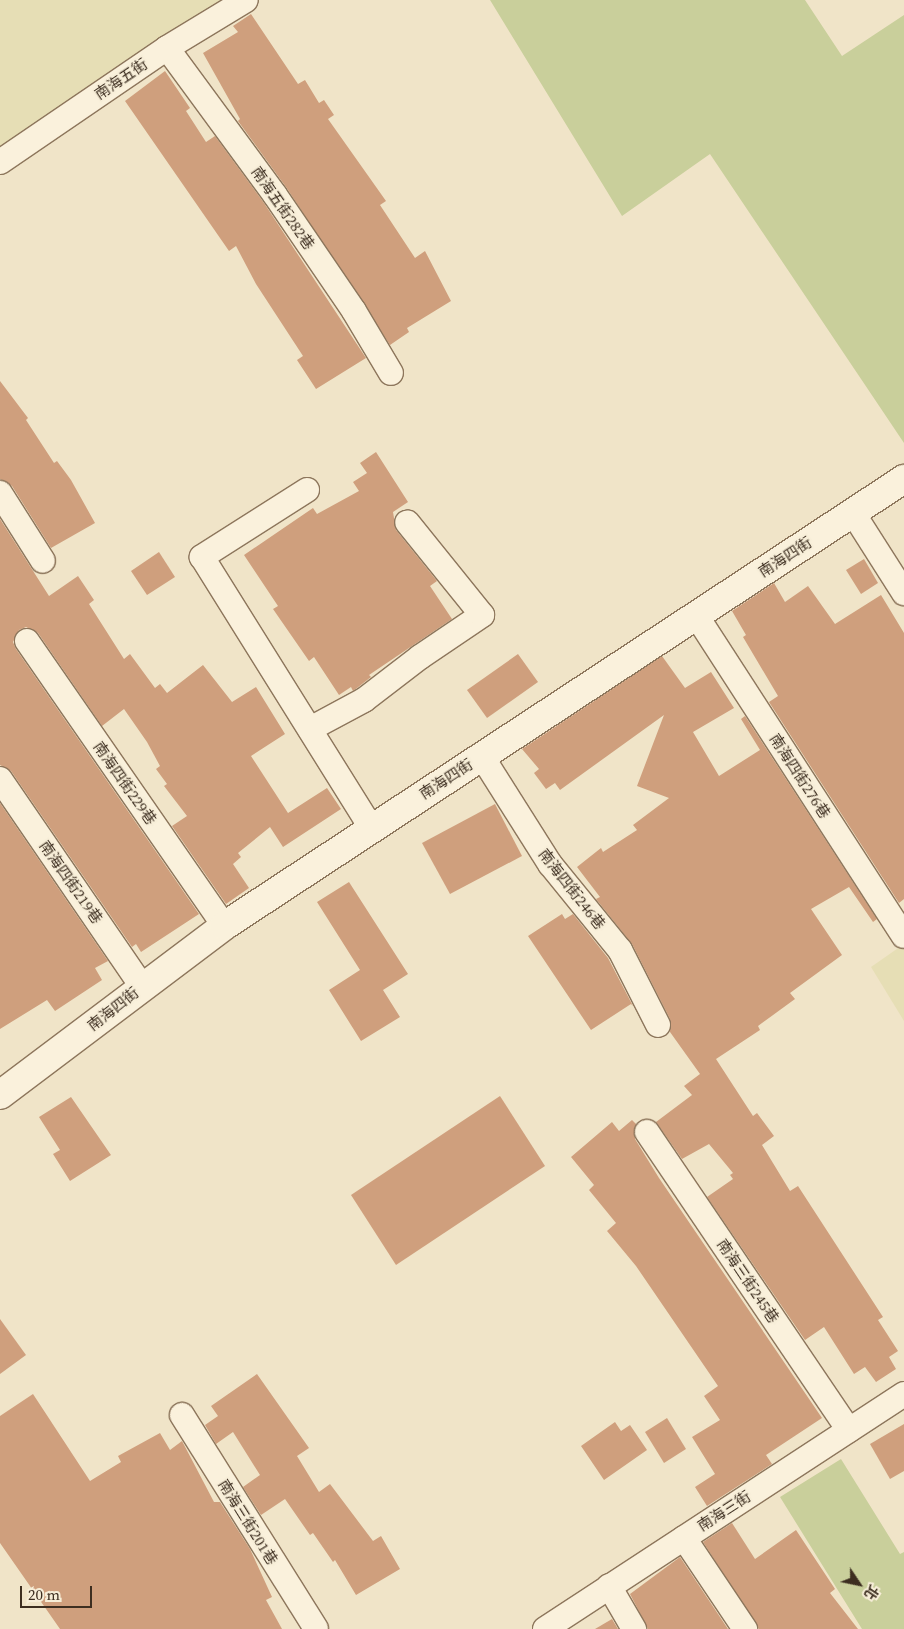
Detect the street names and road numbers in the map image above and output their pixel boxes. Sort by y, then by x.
street label: 南海五街 [91,55,151,103]
street label: 南海五街282巷 [248,163,318,253]
street label: 南海四街 [755,533,815,581]
street label: 南海四街276巷 [766,730,834,822]
street label: 南海四街229巷 [90,738,160,828]
street label: 南海四街 [416,755,476,803]
street label: 南海四街219巷 [36,837,106,927]
street label: 南海四街246巷 [535,845,609,933]
street label: 南海四街 [84,983,142,1035]
street label: 南海三街245巷 [713,1236,783,1326]
street label: 南海三街201巷 [215,1476,281,1568]
street label: 南海三街 [694,1487,754,1535]

